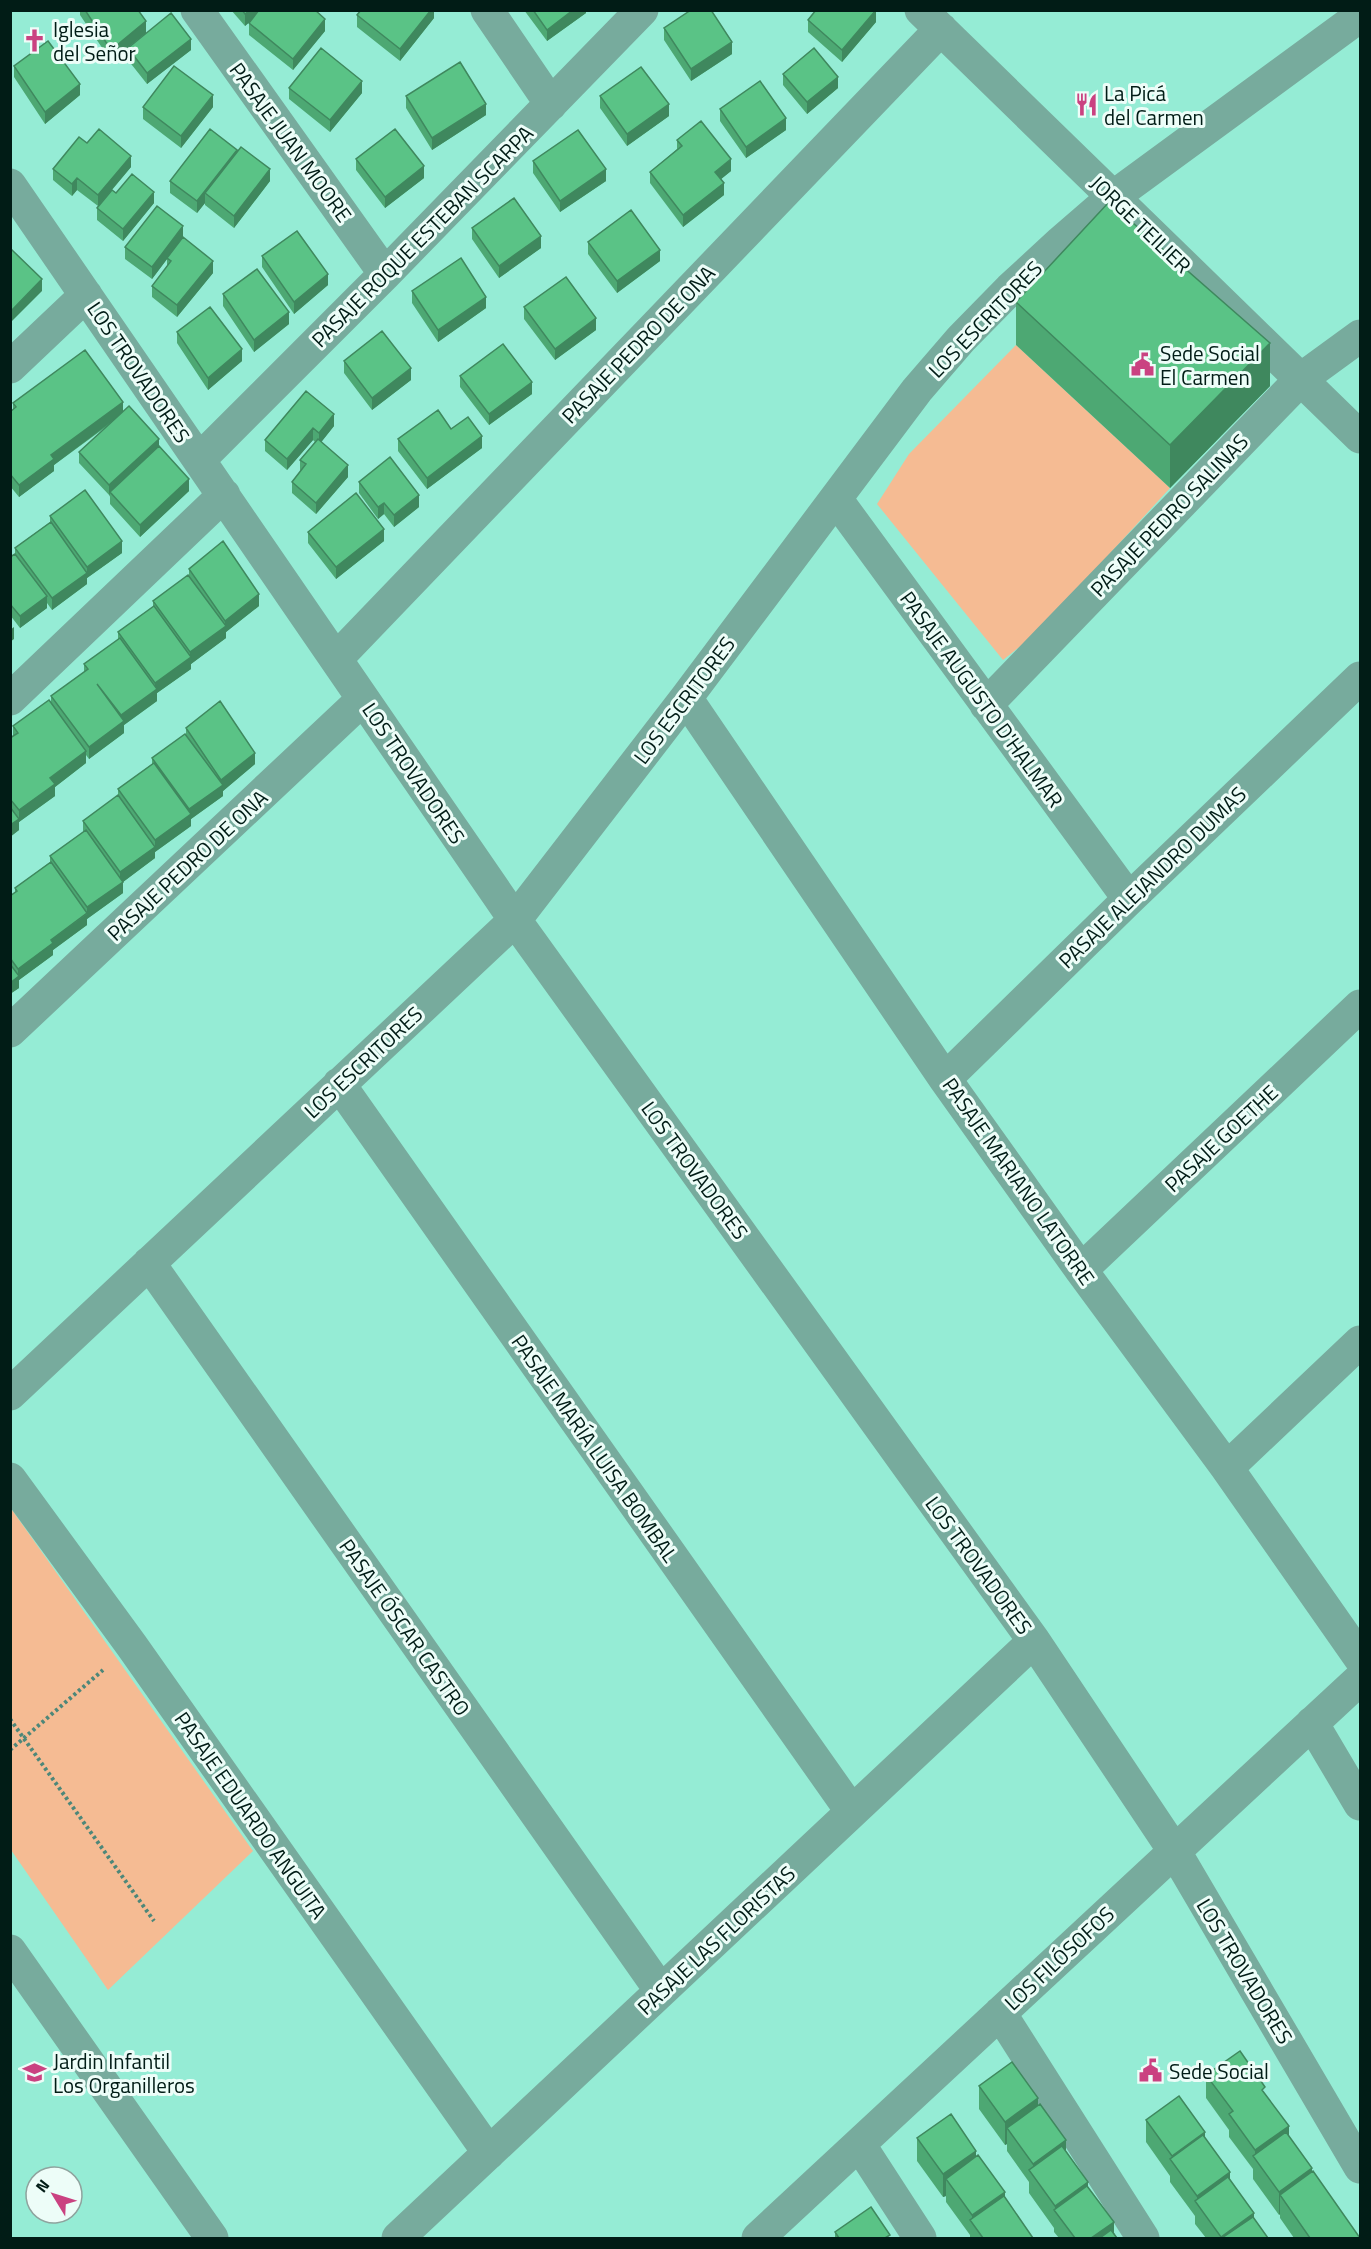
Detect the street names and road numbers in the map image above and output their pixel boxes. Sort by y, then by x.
street label: PASAJE JUAN MOORE [222,55,360,229]
street label: PASAJE ROQUE ESTEBAN SCARPA [304,117,541,354]
street label: JORGE TEILIER [1083,167,1199,281]
street label: LOS ESCRITORES [921,253,1049,385]
street label: PASAJE PEDRO DE ONA [554,257,723,430]
street label: LOS TROVADORES [80,295,198,449]
street label: PASAJE PEDRO SALINAS [1082,426,1256,604]
street label: PASAJE AUGUSTO D'HALMAR [892,584,1072,814]
street label: LOS ESCRITORES [625,630,743,770]
street label: LOS TROVADORES [355,696,473,850]
street label: PASAJE ALEJANDRO DUMAS [1051,778,1253,976]
street label: PASAJE PEDRO DE ONA [99,782,275,948]
street label: LOS ESCRITORES [296,998,430,1126]
street label: PASAJE MARIANO LATORRE [935,1071,1103,1291]
street label: PASAJE GOETHE [1157,1077,1285,1199]
street label: LOS TROVADORES [634,1094,756,1246]
street label: PASAJE MARÍA LUISA BOMBAL [504,1327,686,1569]
street label: LOS TROVADORES [918,1489,1040,1641]
street label: PASAJE ÓSCAR CASTRO [332,1532,478,1722]
street label: PASAJE EDUARDO ANGUITA [167,1705,335,1926]
street label: PASAJE LAS FLORISTAS [630,1858,802,2022]
street label: LOS TROVADORES [1189,1892,1301,2050]
street label: LOS FILÓSOFOS [997,1898,1121,2018]

